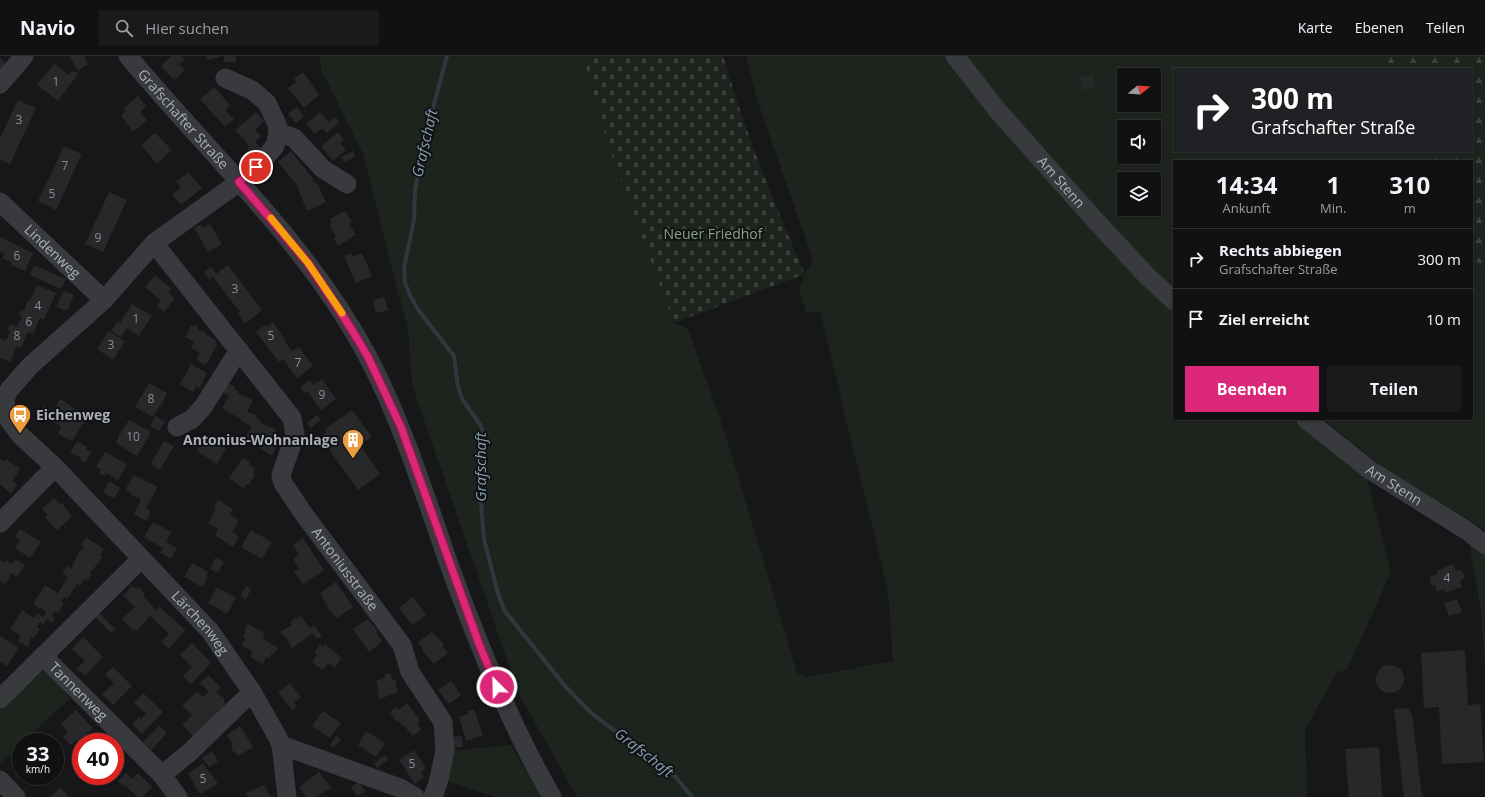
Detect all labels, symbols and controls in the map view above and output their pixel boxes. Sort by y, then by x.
search box [99,10,379,46]
text: Navio [20,15,75,41]
icon: search [113,17,135,39]
text: Hier suchen [145,18,229,38]
text: Karte [1298,18,1333,37]
text: Ebenen [1355,18,1404,37]
text: Teilen [1426,18,1465,37]
street label: Grafschafter Straße [134,65,234,173]
north arrow [1117,68,1161,112]
map controls [1117,68,1161,216]
house number: 1 [53,73,59,90]
text: 300 m [1251,79,1334,117]
icon: right [1185,84,1237,136]
water label: Grafschaft [406,106,442,179]
house number: 3 [16,111,23,128]
text: Grafschafter Straße [1251,115,1415,139]
button: sound [1117,120,1161,164]
pin [239,150,273,184]
street label: Am Stenn [1034,152,1090,212]
icon: arrive [245,156,267,178]
house number: 7 [62,157,69,174]
text: 14:34 [1216,168,1277,201]
text: 1 [1326,168,1340,201]
text: 310 [1389,168,1430,201]
button: layers [1117,172,1161,216]
house number: 5 [49,185,56,202]
text: Ankunft [1223,199,1271,217]
text: Min. [1320,199,1346,217]
text: m [1404,199,1416,217]
street label: Lindenweg [20,220,85,282]
park label: Neuer Friedhof [664,224,764,243]
house number: 9 [95,229,102,246]
text: Rechts abbiegen [1219,240,1342,260]
house number: 6 [14,247,21,264]
icon: right [1185,248,1207,270]
text: 300 m [1417,249,1461,269]
text: Grafschafter Straße [1219,260,1338,278]
house number: 3 [232,280,239,297]
house number: 4 [35,297,42,314]
icon: arrive [1185,308,1207,330]
text: Ziel erreicht [1219,309,1310,329]
text: 10 m [1426,309,1461,329]
house number: 1 [133,310,139,327]
house number: 6 [26,313,33,330]
house number: 8 [14,327,21,344]
house number: 5 [268,327,275,344]
house number: 3 [108,336,115,353]
house number: 7 [295,354,302,371]
button: Beenden [1185,366,1319,412]
button: Teilen [1327,366,1461,412]
house number: 9 [319,386,326,403]
house number: 8 [148,390,155,407]
bus stop icon: Eichenweg [7,402,33,435]
place label: Eichenweg [36,405,110,424]
building icon: Antonius-Wohnanlage [340,427,366,460]
house number: 10 [126,428,140,445]
place label: Antonius-Wohnanlage [183,430,338,449]
water label: Grafschaft [470,431,490,502]
street label: Am Stenn [1362,460,1426,509]
street label: Antoniusstraße [308,523,383,615]
house number: 4 [1444,569,1451,586]
street label: Lärchenweg [168,586,234,659]
street label: Tannenweg [45,658,112,725]
position arrow [476,666,518,708]
water label: Grafschaft [611,723,679,782]
speed limit sign: 40 [72,733,124,785]
text: 33 [27,740,49,767]
house number: 5 [409,755,416,772]
text: km/h [26,762,50,776]
house number: 5 [200,770,207,787]

